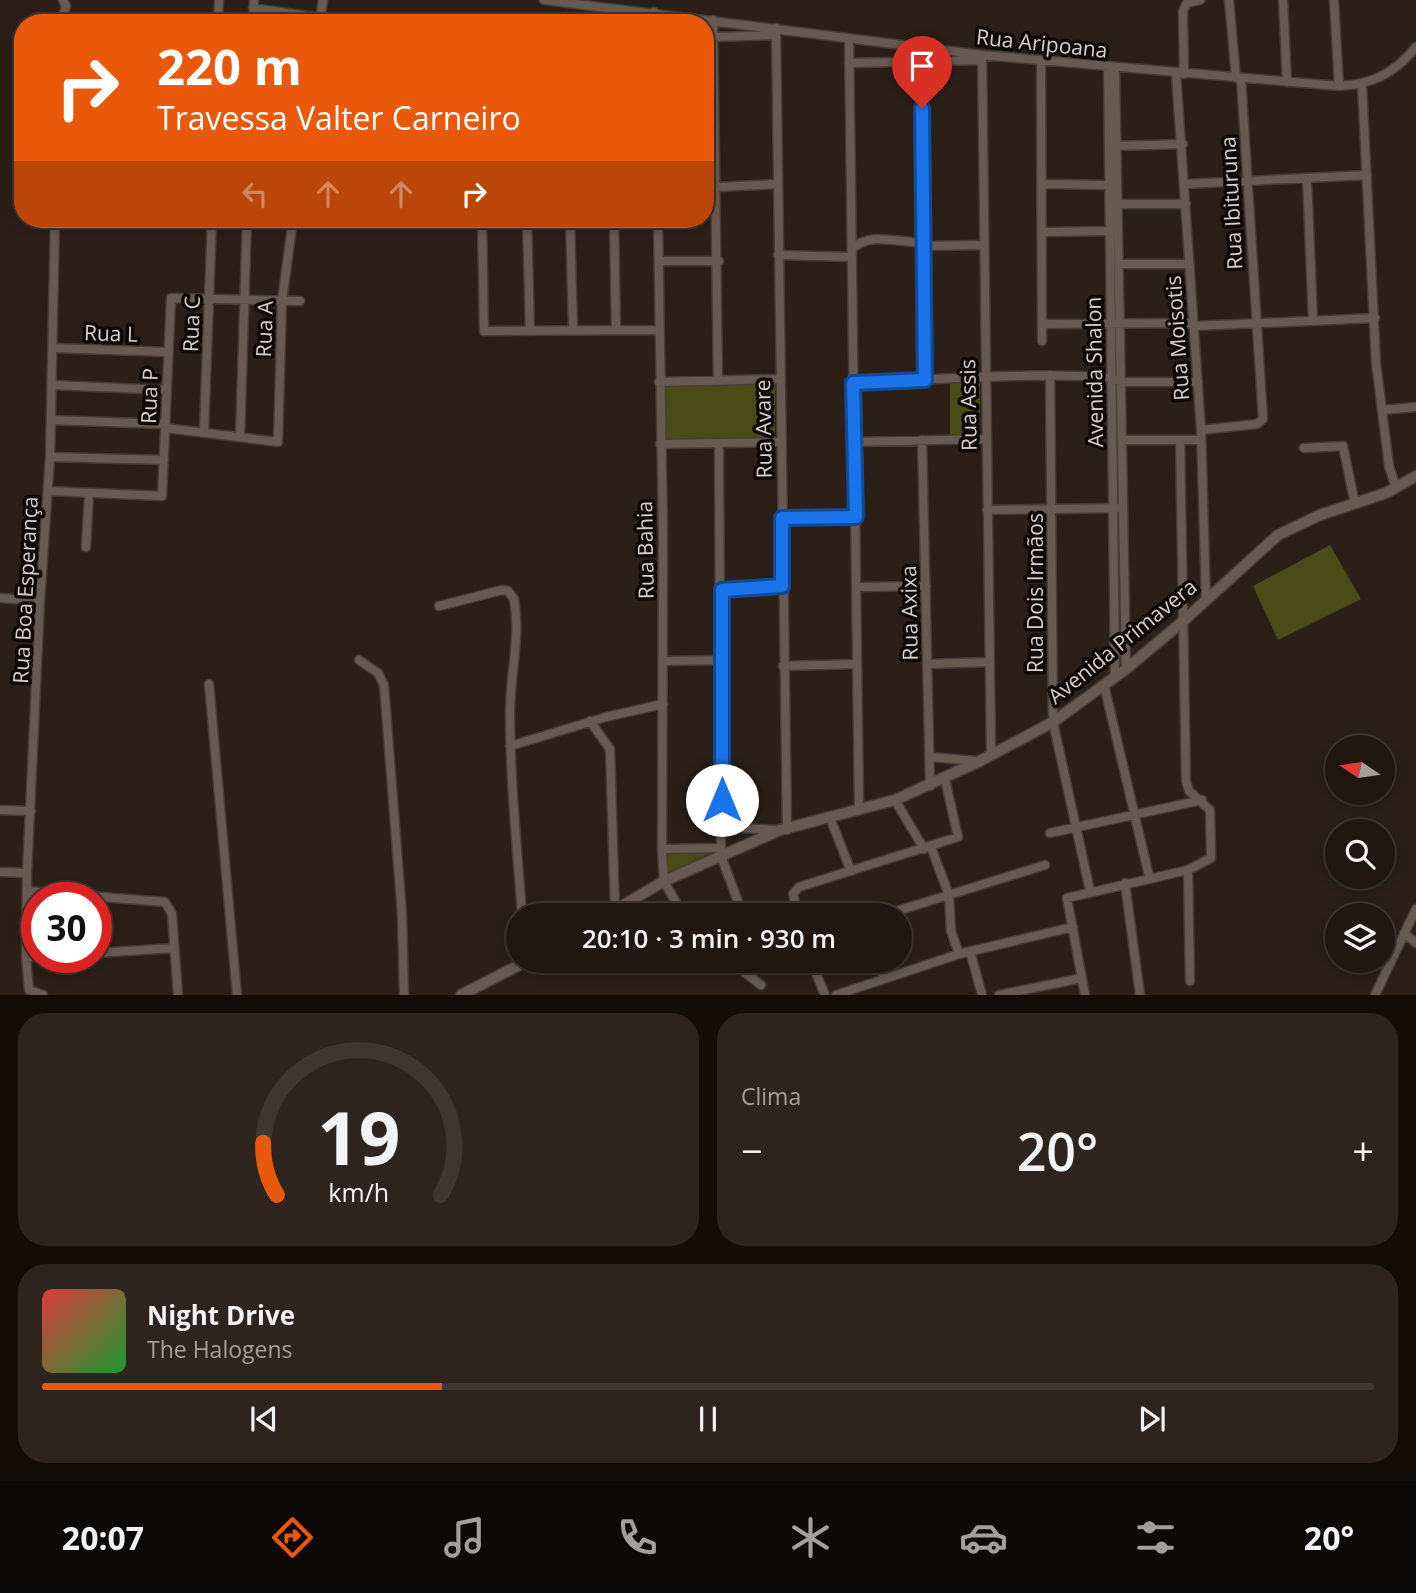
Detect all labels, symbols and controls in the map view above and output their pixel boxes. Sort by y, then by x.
street label: Rua Aripoana [975,22,1109,64]
text: 220 m [157,33,302,99]
pin [892,36,952,108]
icon: right [42,42,133,133]
icon: arrive [903,47,941,85]
text: Travessa Valter Carneiro [157,96,521,139]
street label: Rua Ibituruna [1214,136,1248,270]
icon: left [236,175,274,213]
icon: ahead [309,175,347,213]
icon: ahead [382,175,420,213]
icon: right [455,175,493,213]
street label: Rua Moisotis [1159,275,1195,401]
street label: Rua C [176,295,206,353]
street label: Avenida Shalon [1079,296,1109,448]
street label: Rua A [249,300,279,358]
street label: Rua L [84,318,138,348]
street label: Rua Assis [953,359,983,451]
street label: Rua P [134,368,164,424]
street label: Rua Avare [748,379,778,479]
street label: Rua Boa Esperança [6,496,44,684]
street label: Rua Bahia [630,501,660,599]
street label: Rua Dois Irmãos [1021,513,1049,673]
street label: Rua Axixa [894,565,924,661]
street label: Avenida Primavera [1042,572,1202,710]
north arrow [1325,735,1395,805]
map controls [1325,735,1395,973]
position arrow [685,763,759,837]
button: search [1325,819,1395,889]
speed limit sign: 30 [21,882,112,973]
button: layers [1325,903,1395,973]
text: 20:10 · 3 min · 930 m [582,920,836,956]
text: Clima [741,1080,801,1112]
text: 19 [317,1088,400,1187]
text: 20° [1017,1115,1098,1186]
text: − [741,1124,763,1176]
text: + [1352,1124,1374,1176]
text: km/h [328,1175,389,1209]
text: Night Drive [147,1297,295,1333]
text: The Halogens [147,1333,293,1365]
icon: previous [245,1400,283,1438]
icon: pause [689,1400,727,1438]
icon: next [1133,1400,1171,1438]
icon: directions [268,1513,317,1562]
icon: music [440,1513,489,1562]
icon: phone [613,1513,662,1562]
icon: climate [786,1513,835,1562]
icon: car [959,1513,1008,1562]
icon: filters [1131,1513,1180,1562]
text: 20:07 [62,1516,144,1559]
text: 20° [1304,1516,1354,1559]

